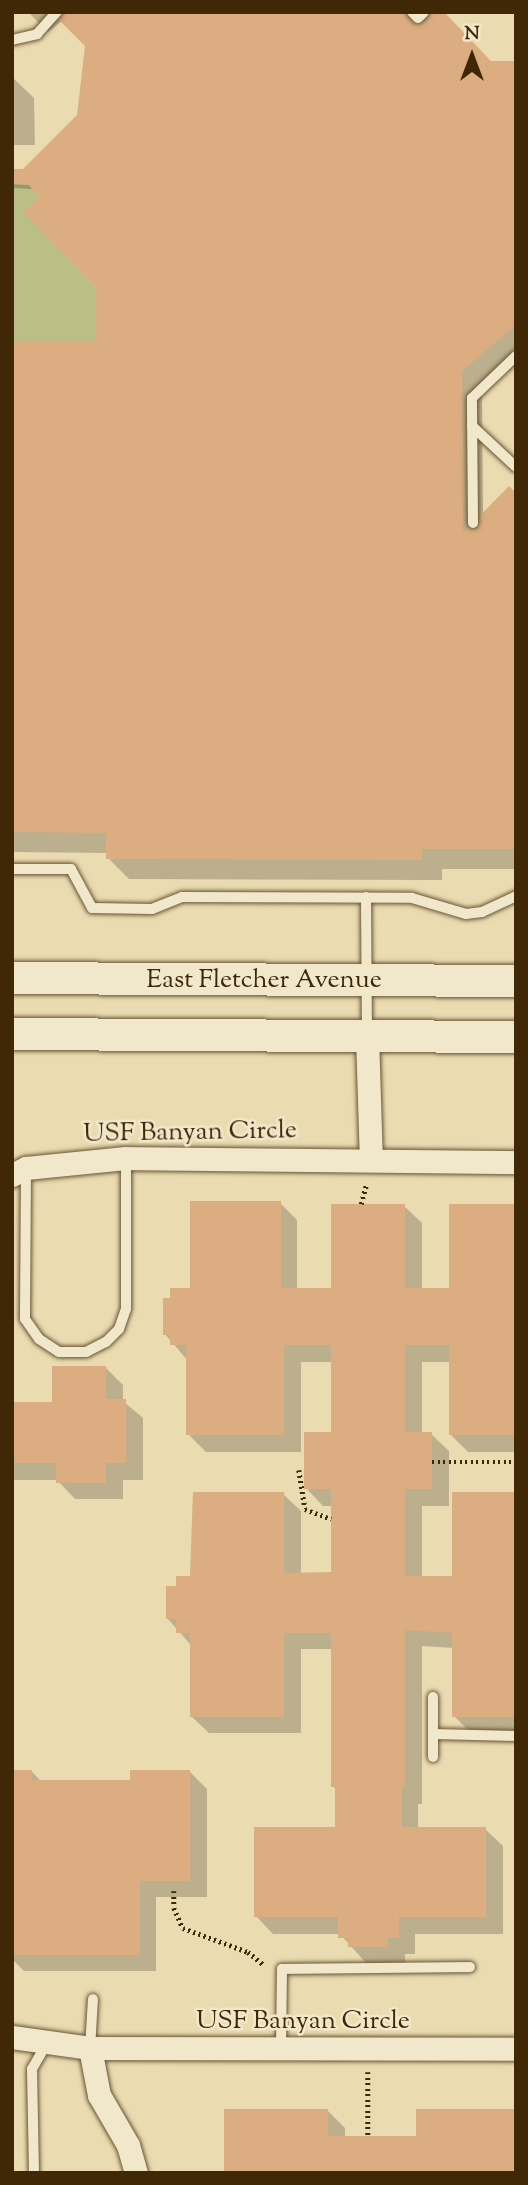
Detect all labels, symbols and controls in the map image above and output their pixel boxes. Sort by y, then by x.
north arrow [437,21,507,91]
text: N [464,21,480,48]
street label: East Fletcher Avenue [146,965,382,997]
street label: USF Banyan Circle [83,1116,297,1150]
street label: USF Banyan Circle [196,2006,410,2038]

